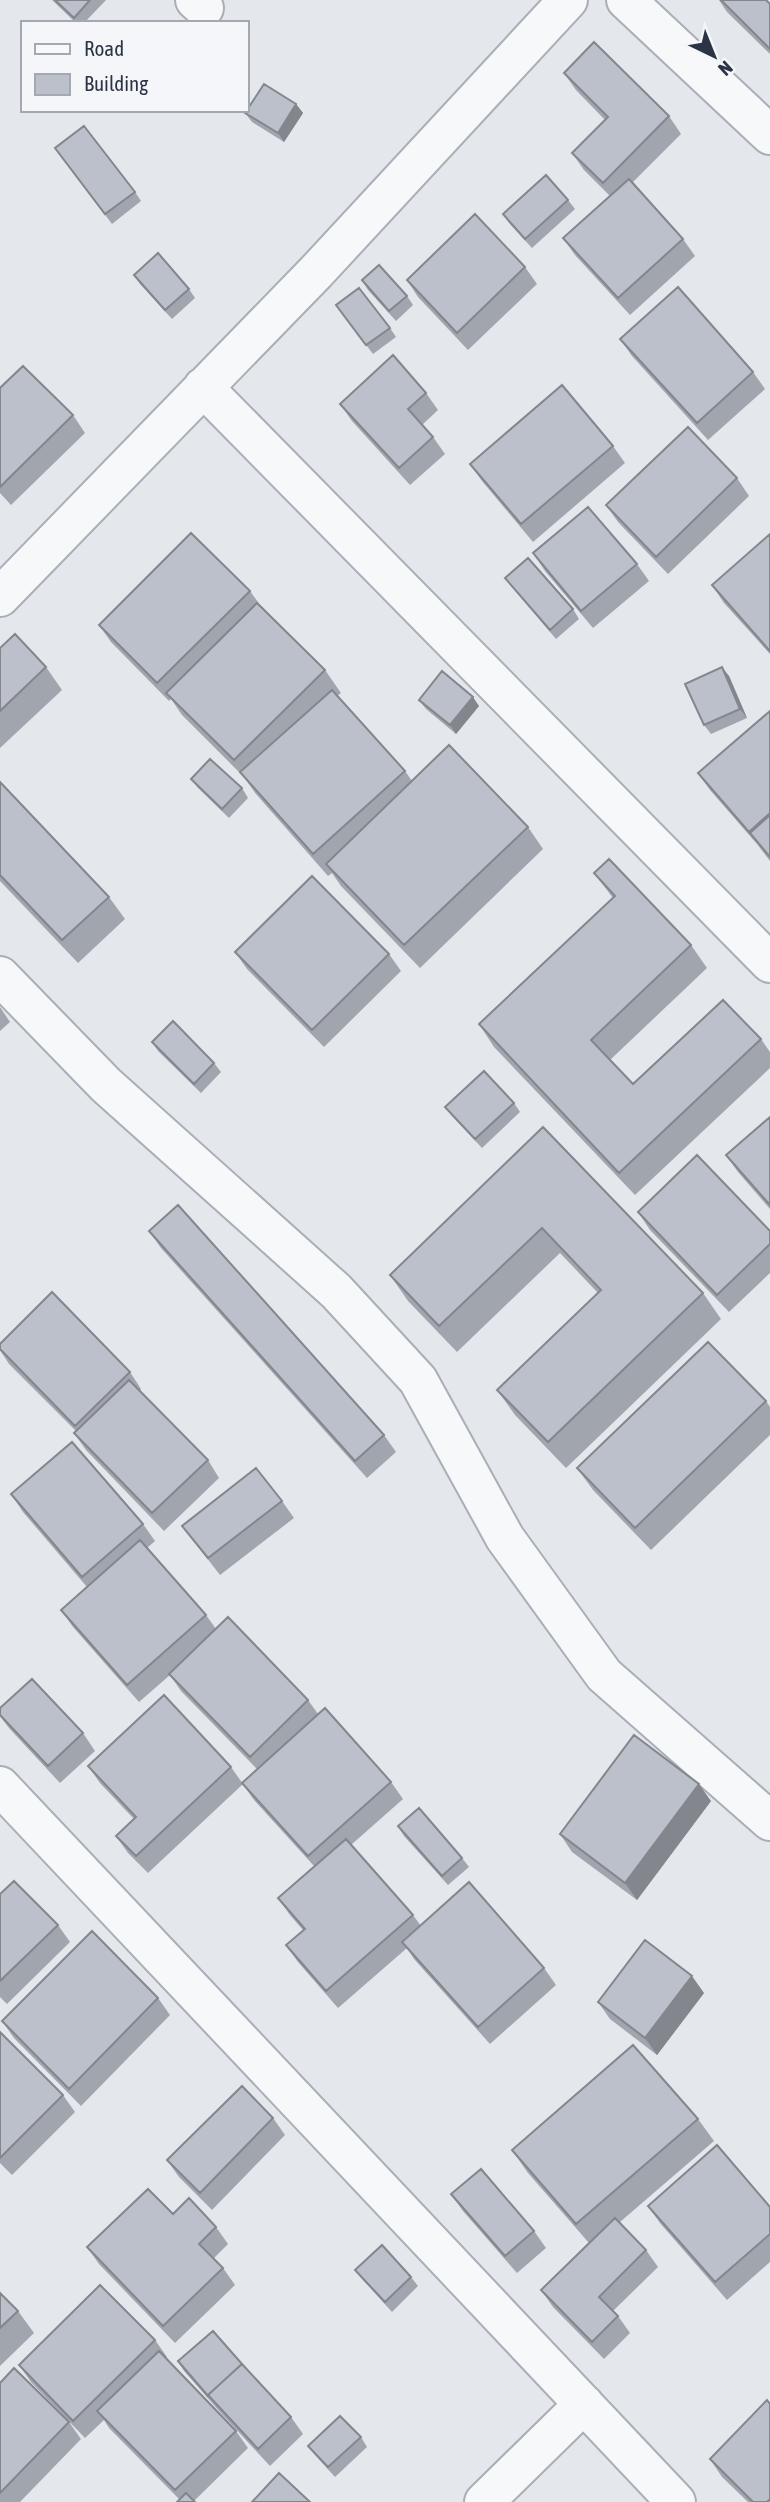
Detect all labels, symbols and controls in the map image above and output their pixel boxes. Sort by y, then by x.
legend [21,21,248,112]
north arrow [679,21,749,91]
text: Road [84,36,124,60]
text: N [714,57,737,80]
text: Building [84,71,148,95]

